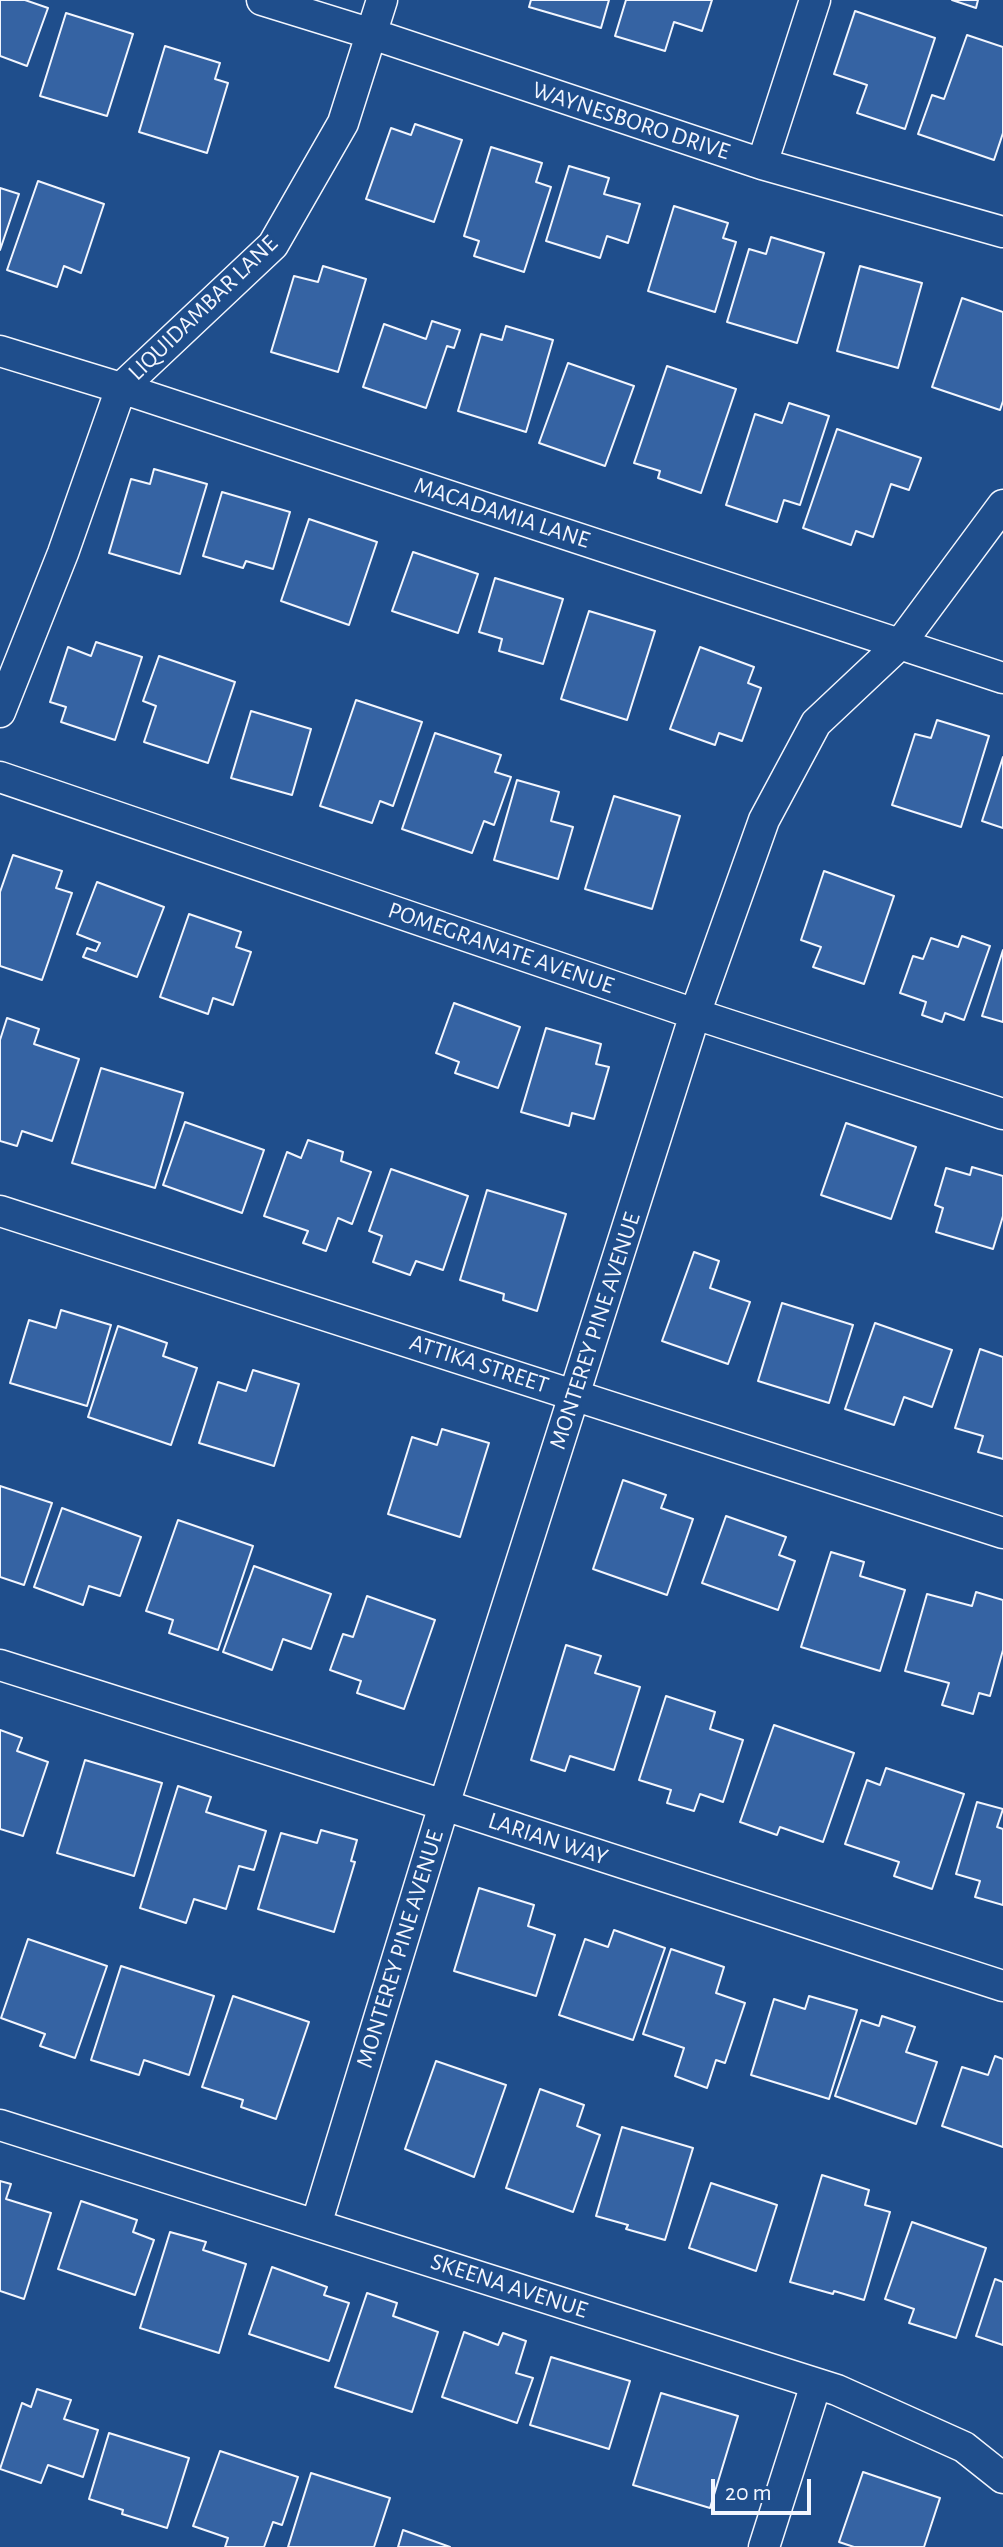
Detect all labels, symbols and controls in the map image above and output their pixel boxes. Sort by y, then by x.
street label: WAYNESBORO DRIVE [529,75,733,167]
street label: LIQUIDAMBAR LANE [122,229,284,387]
street label: MACADAMIA LANE [411,471,593,555]
street label: POMEGRANATE AVENUE [384,896,618,1000]
street label: MONTEREY PINE AVENUE [543,1209,647,1453]
street label: ATTIKA STREET [406,1328,552,1400]
street label: LARIAN WAY [485,1806,611,1872]
street label: MONTEREY PINE AVENUE [350,1827,450,2071]
street label: SKEENA AVENUE [427,2247,591,2325]
scale bar [715,2463,815,2513]
text: 20 m [725,2481,772,2505]

